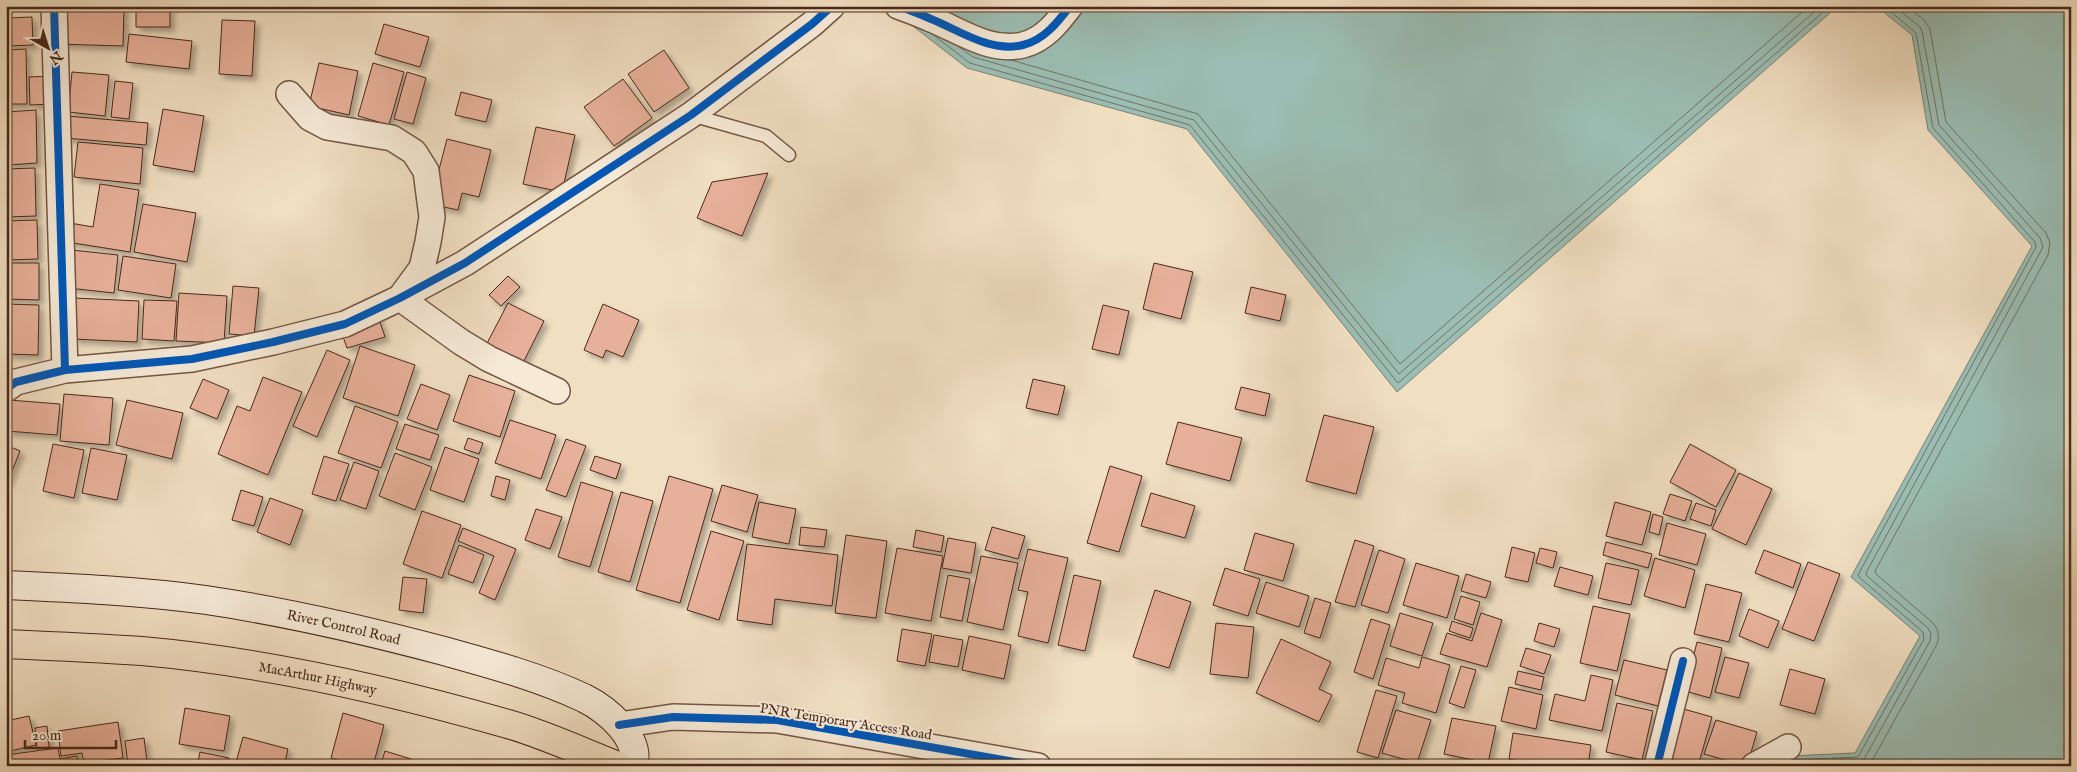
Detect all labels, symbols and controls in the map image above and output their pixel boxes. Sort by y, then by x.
north arrow [22,22,72,72]
text: N [45,46,67,68]
street label: River Control Road [285,606,403,650]
street label: MacArthur Highway [257,658,378,700]
street label: PNR Temporary Access Road [759,699,934,745]
scale bar [25,717,116,749]
text: 20 m [32,726,62,745]

